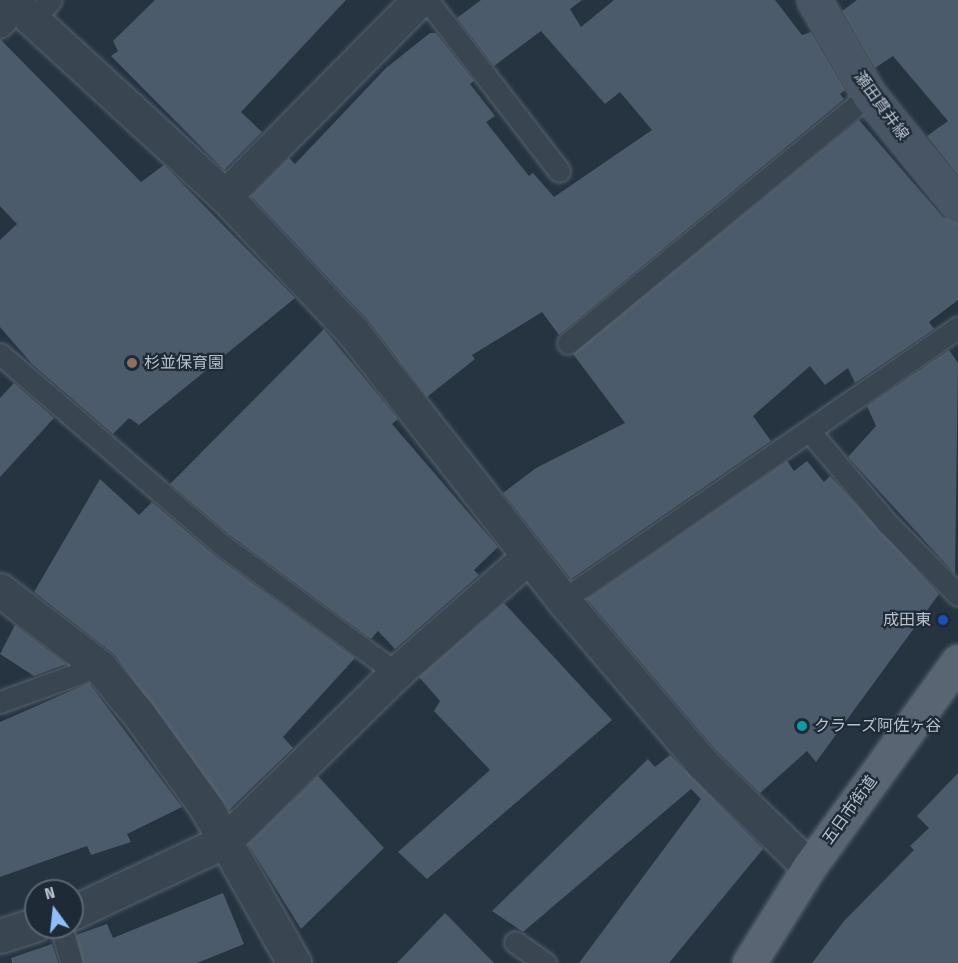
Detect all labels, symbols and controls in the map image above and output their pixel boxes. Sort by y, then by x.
street label: 瀬田貫井線 [850,68,912,144]
place label: 杉並保育園 [144,353,224,373]
marker: 杉並保育園 [125,356,139,370]
place label: 成田東 [883,610,931,630]
marker: 成田東 [936,613,950,627]
place label: クラーズ阿佐ヶ谷 [814,716,942,736]
marker: クラーズ阿佐ヶ谷 [795,719,809,733]
street label: 五日市街道 [819,772,881,848]
north arrow [24,879,84,939]
text: N [43,883,57,903]

